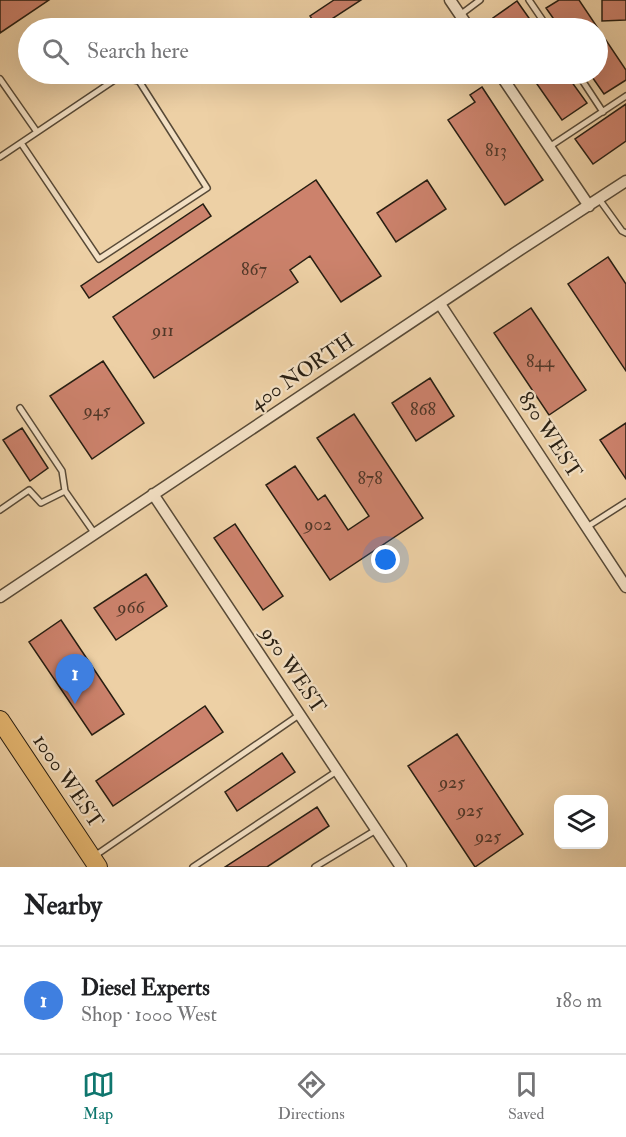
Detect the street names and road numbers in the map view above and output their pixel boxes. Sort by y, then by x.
street label: 400 NORTH [245,327,359,417]
street label: 850 WEST [512,387,588,484]
street label: 950 WEST [253,620,332,719]
street label: 1000 WEST [27,729,110,834]

